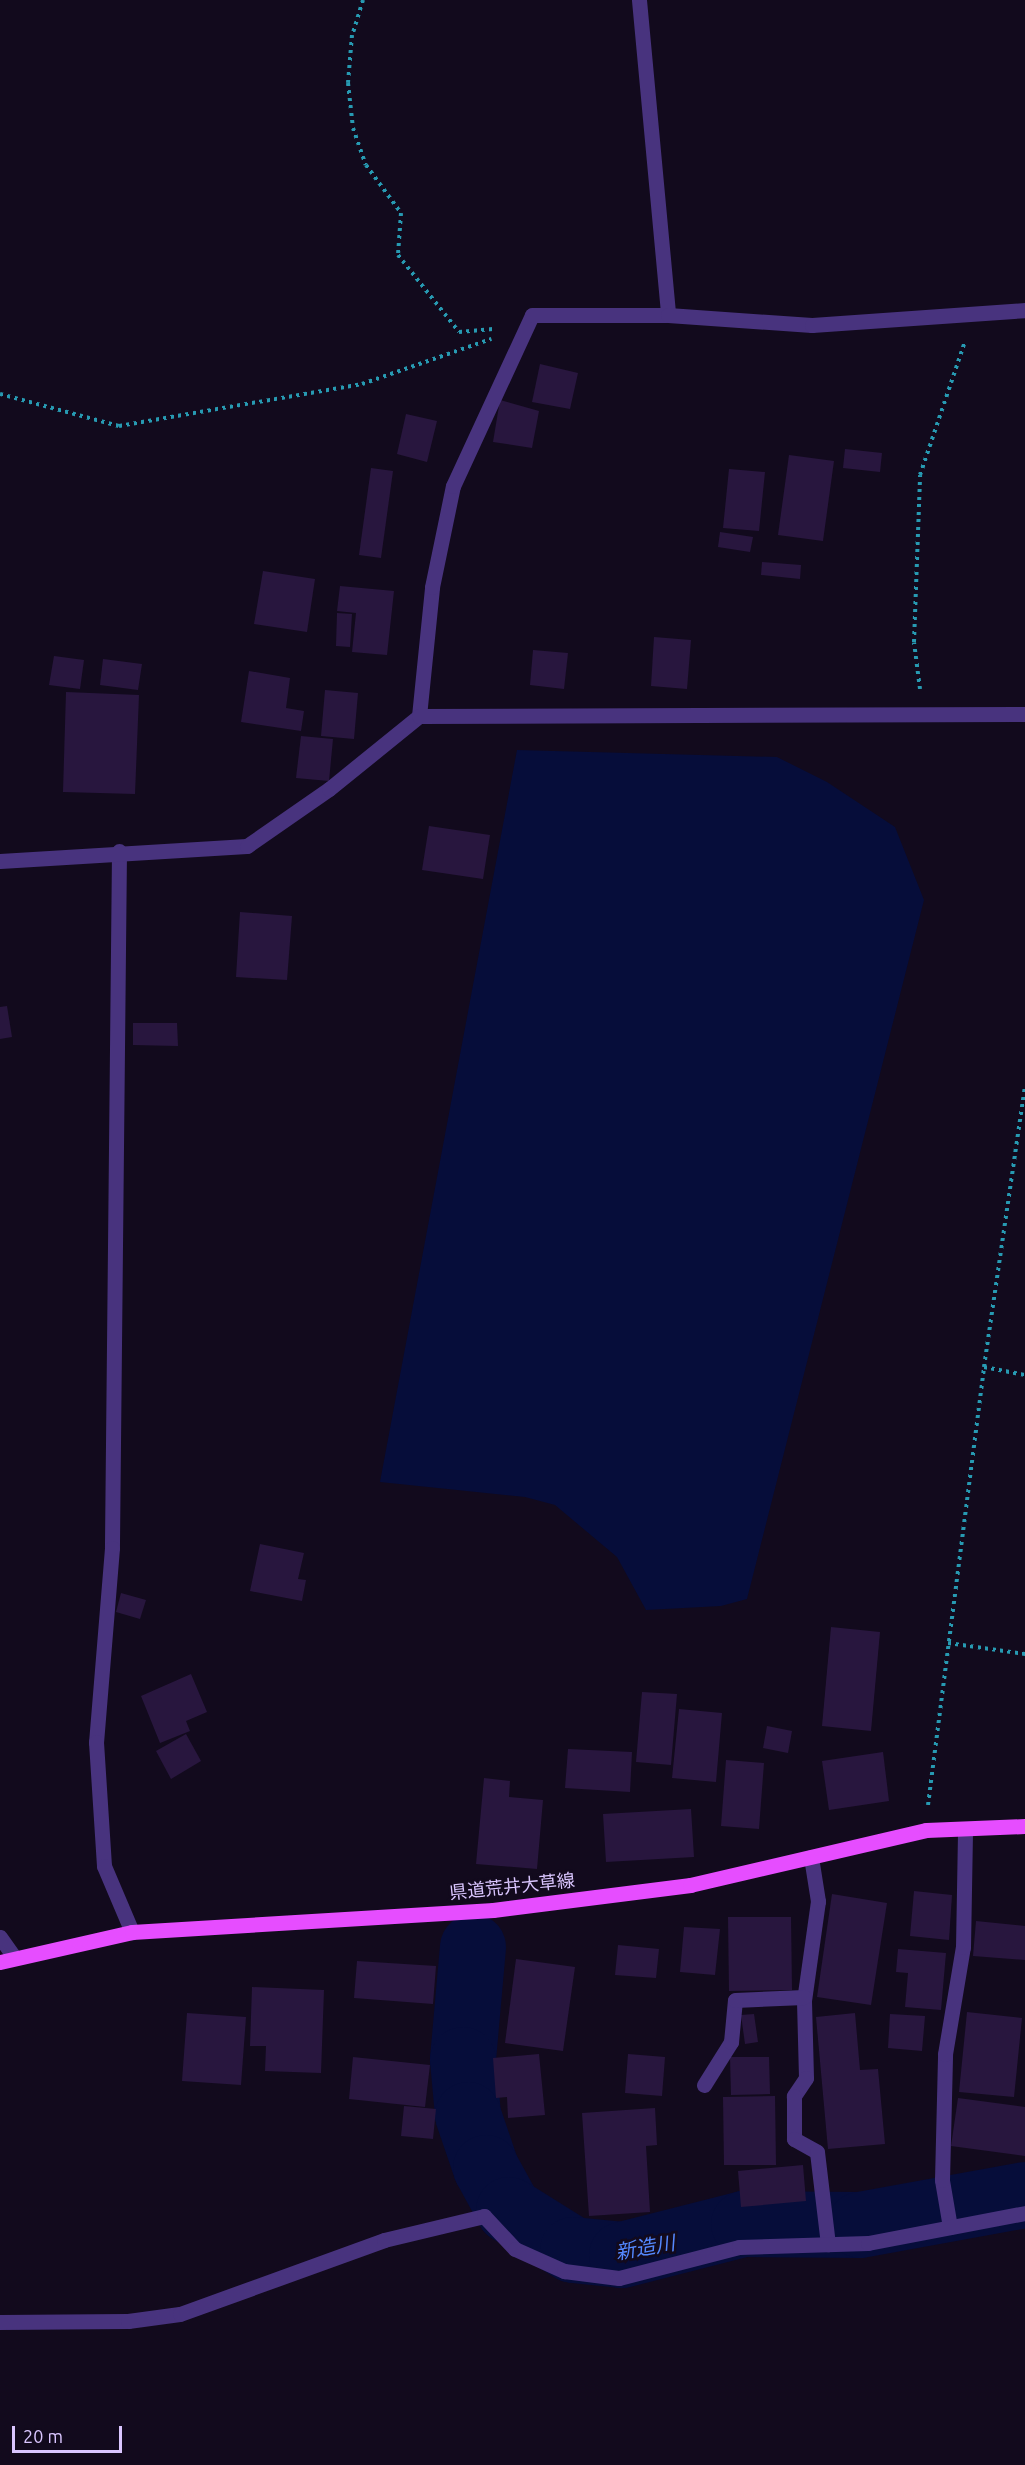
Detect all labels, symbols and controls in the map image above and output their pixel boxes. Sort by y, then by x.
street label: 県道荒井大草線 [448,1869,576,1903]
water label: 新造川 [613,2230,677,2264]
scale bar [15,2414,124,2452]
text: 20 m [23,2426,63,2446]

